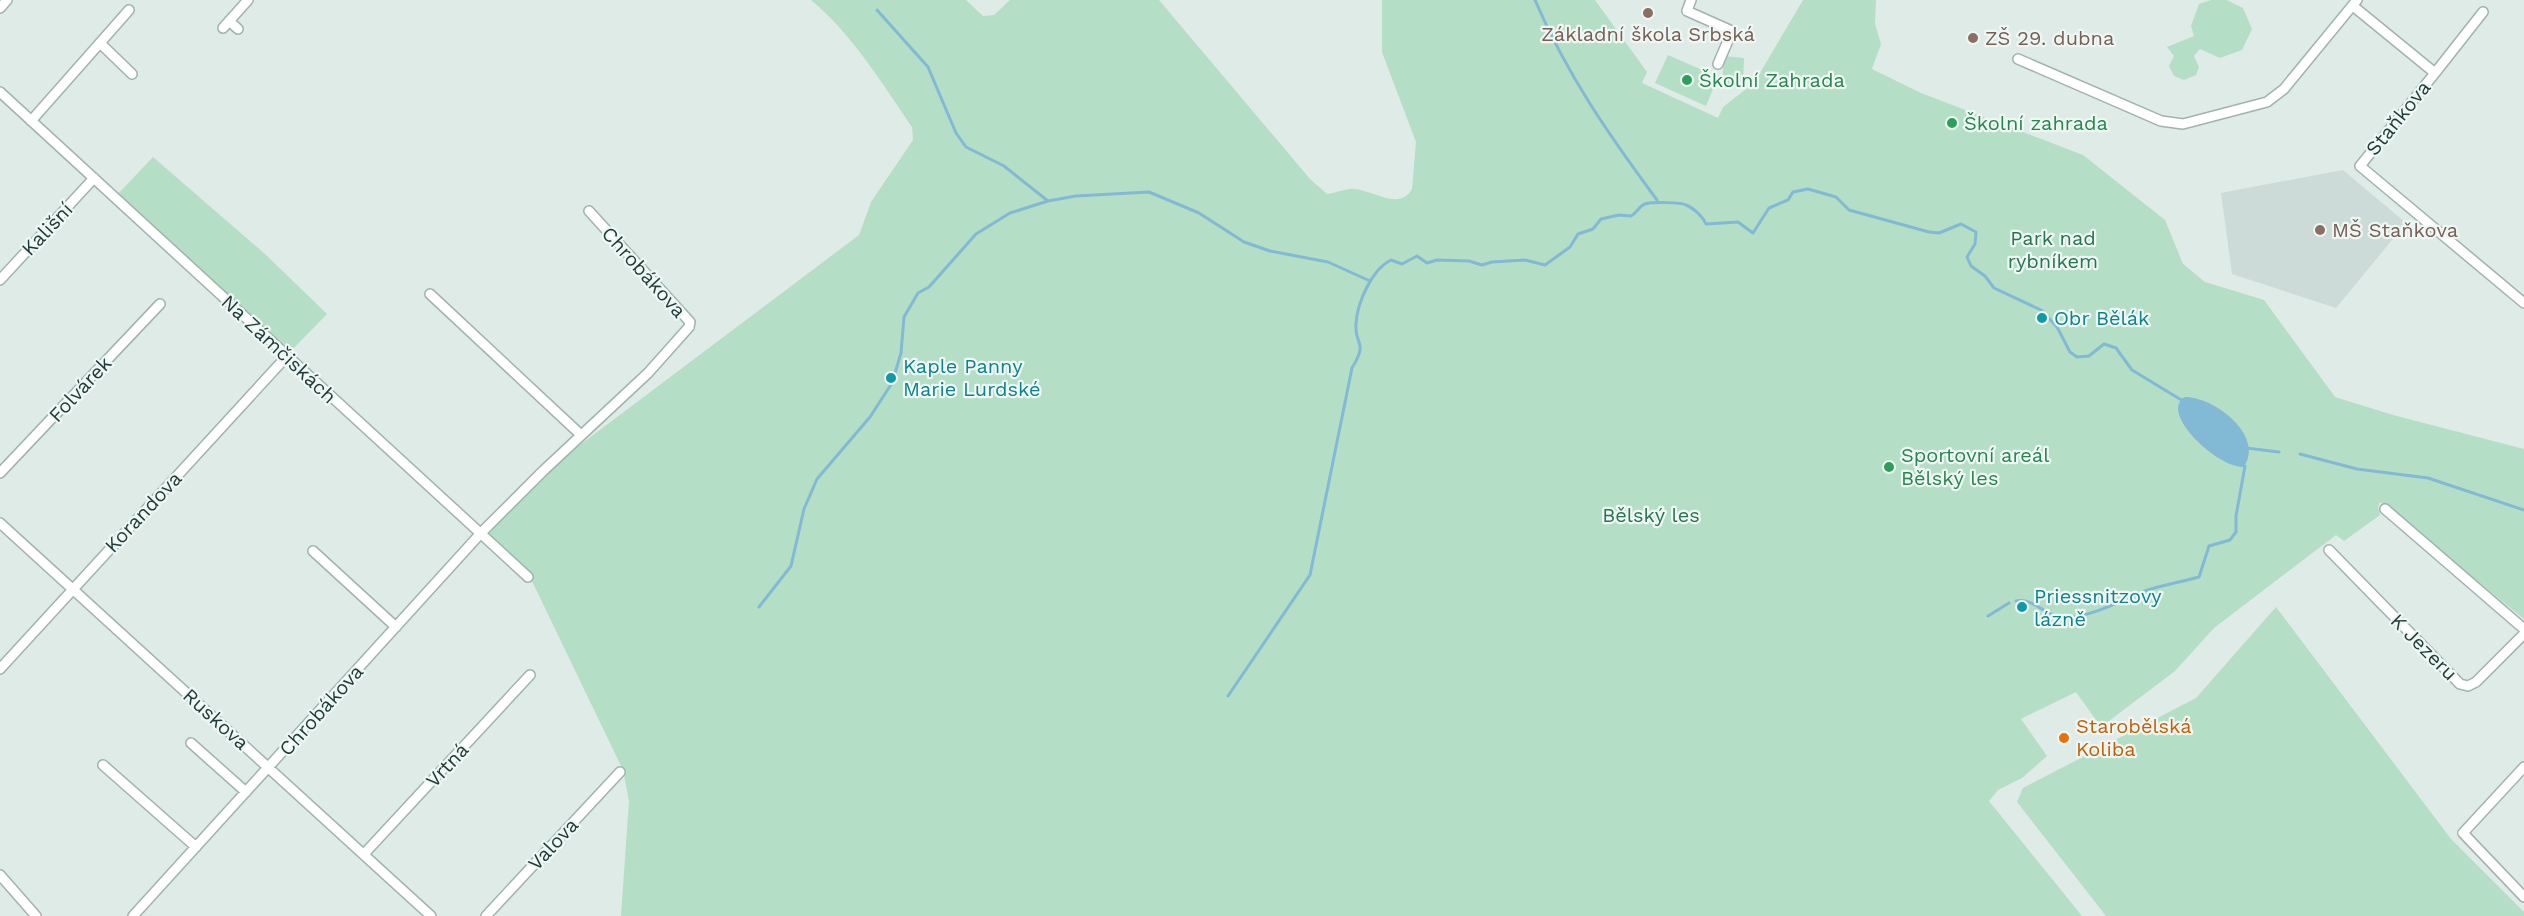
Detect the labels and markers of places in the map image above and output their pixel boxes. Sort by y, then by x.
marker: Základní škola Srbská [1641,6,1655,20]
place label: Základní škola Srbská [1541,22,1755,46]
place label: ZŠ 29. dubna [1985,26,2114,50]
marker: ZŠ 29. dubna [1966,31,1980,45]
place label: Školní Zahrada [1699,68,1845,92]
marker: Školní Zahrada [1680,73,1694,87]
place label: Školní zahrada [1964,111,2108,135]
marker: Školní zahrada [1945,116,1959,130]
place label: MŠ Staňkova [2332,218,2458,242]
marker: MŠ Staňkova [2313,223,2327,237]
place label: Obr Bělák [2054,306,2149,330]
marker: Obr Bělák [2035,311,2049,325]
place label: Kaple Panny Marie Lurdské [903,354,1041,401]
marker: Kaple Panny Marie Lurdské [884,371,898,385]
place label: Sportovní areál Bělský les [1901,443,2049,490]
marker: Sportovní areál Bělský les [1882,460,1896,474]
place label: Priessnitzovy lázně [2034,584,2162,631]
marker: Priessnitzovy lázně [2015,600,2029,614]
place label: Starobělská Koliba [2076,714,2192,761]
marker: Starobělská Koliba [2057,731,2071,745]

